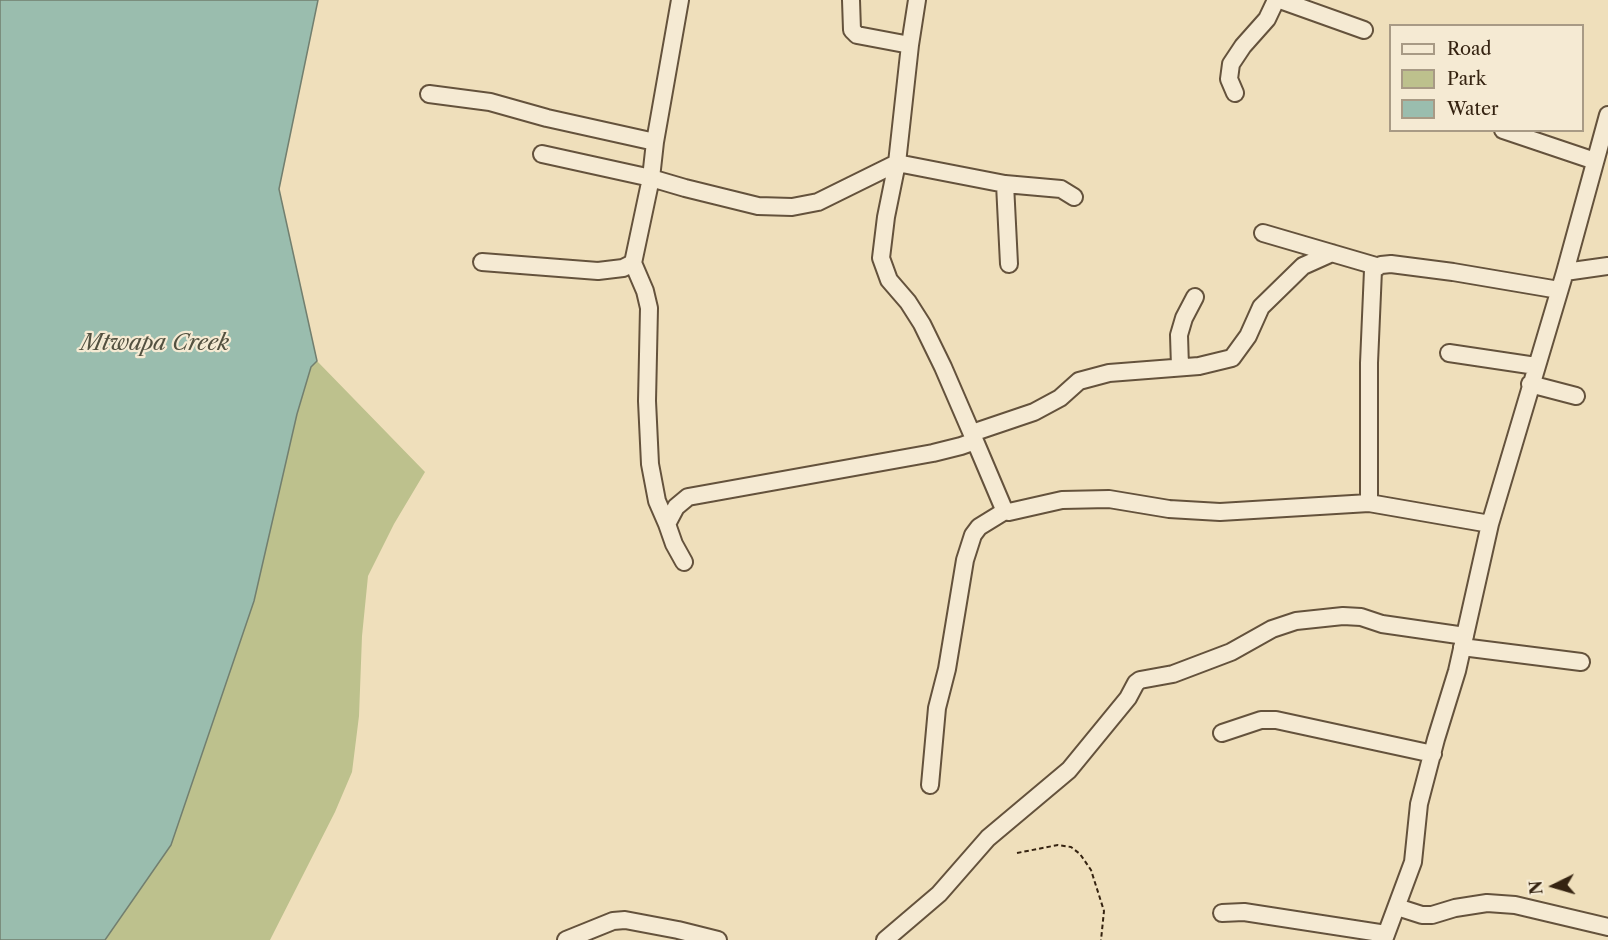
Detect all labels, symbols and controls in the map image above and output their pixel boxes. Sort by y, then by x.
legend [1389,24,1584,132]
text: Road [1447,38,1492,60]
text: Park [1447,68,1486,90]
text: Water [1447,98,1499,120]
water label: Mtwapa Creek [81,331,229,357]
north arrow [1524,856,1584,916]
text: N [1526,880,1547,895]

